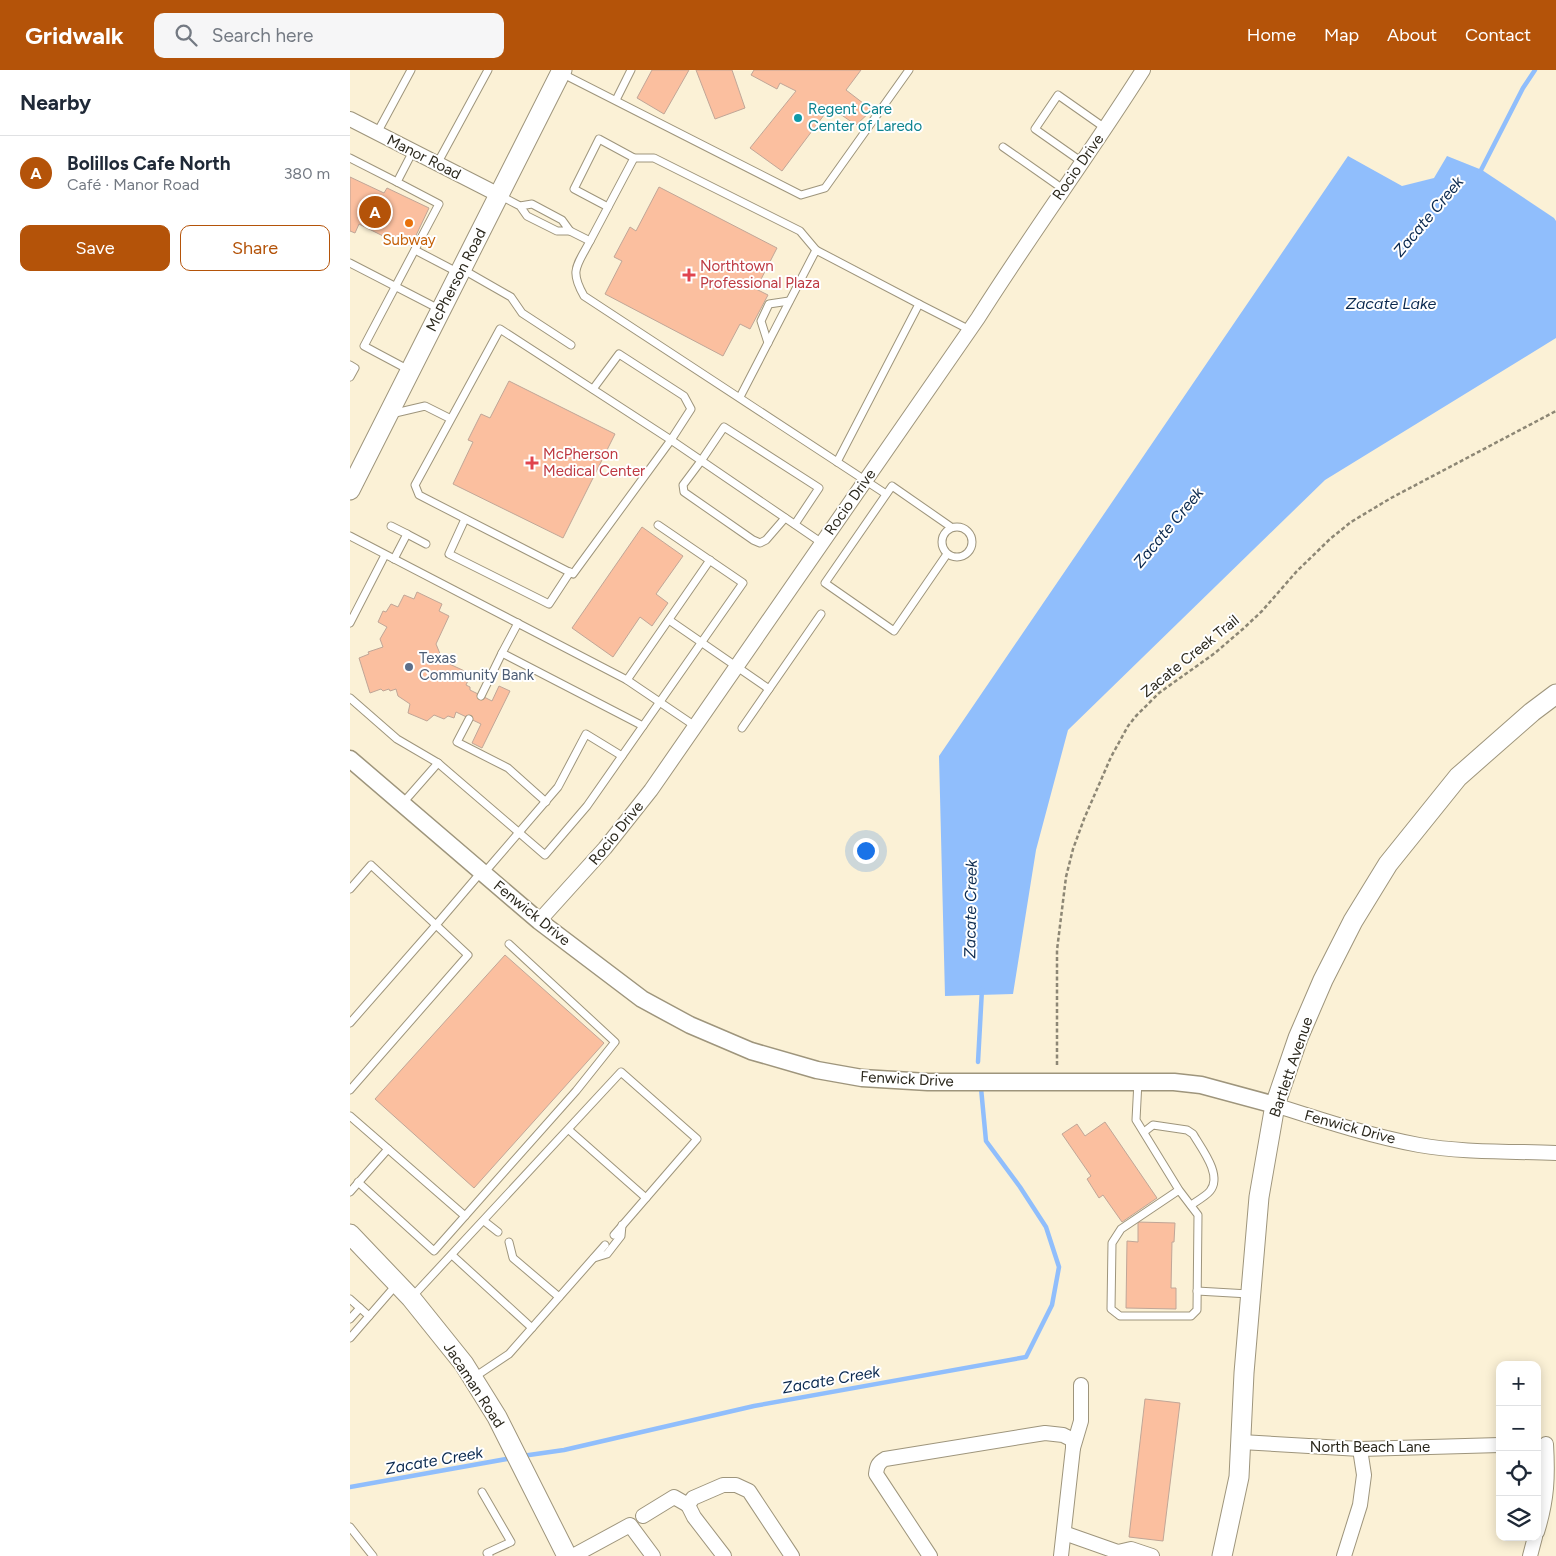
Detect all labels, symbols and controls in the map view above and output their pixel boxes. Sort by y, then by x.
search box [154,13,504,58]
text: Gridwalk [25,21,124,50]
icon: search [172,21,200,49]
text: Search here [212,24,313,47]
text: Home [1247,24,1296,46]
text: Map [1324,24,1359,46]
text: About [1387,24,1437,46]
text: Contact [1465,24,1531,46]
text: Nearby [20,90,91,115]
place label: Regent Care Center of Laredo [808,100,922,135]
marker: Regent Care Center of Laredo [792,112,804,124]
street label: Rocio Drive [1049,130,1107,204]
street label: Manor Road [384,131,464,183]
text: Bolillos Cafe North [67,152,231,175]
text: A [30,164,42,183]
text: 380 m [284,164,330,183]
water label: Zacate Creek [1389,171,1468,260]
text: Café · Manor Road [67,175,199,194]
pin: A [359,193,391,231]
marker: Subway [403,217,415,229]
button: Save [20,225,170,271]
button: Share [180,225,330,271]
street label: McPherson Road [422,225,490,335]
place label: Subway [382,231,436,249]
place label: Northtown Professional Plaza [700,257,820,292]
marker: Northtown Professional Plaza [682,268,696,282]
water label: Zacate Lake [1346,294,1437,313]
place label: McPherson Medical Center [543,445,645,480]
marker: McPherson Medical Center [525,456,539,470]
street label: Rocio Drive [821,465,879,539]
water label: Zacate Creek [1129,482,1208,571]
street label: Zacate Creek Trail [1137,611,1243,701]
place label: Texas Community Bank [419,649,535,684]
marker: Texas Community Bank [403,661,415,673]
street label: Rocio Drive [585,798,647,868]
your location [853,838,879,864]
water label: Zacate Creek [960,858,981,959]
street label: Fenwick Drive [490,877,574,949]
street label: Bartlett Avenue [1265,1015,1317,1119]
street label: Fenwick Drive [860,1068,954,1090]
street label: Fenwick Drive [1302,1106,1398,1148]
street label: Jacaman Road [440,1339,508,1431]
water label: Zacate Creek [781,1361,883,1397]
map controls [1496,1361,1541,1541]
button: + [1496,1361,1541,1406]
button: − [1496,1406,1541,1451]
street label: North Beach Lane [1310,1438,1430,1456]
water label: Zacate Creek [384,1442,486,1478]
button: locate [1496,1451,1541,1496]
button: layers [1496,1496,1541,1541]

